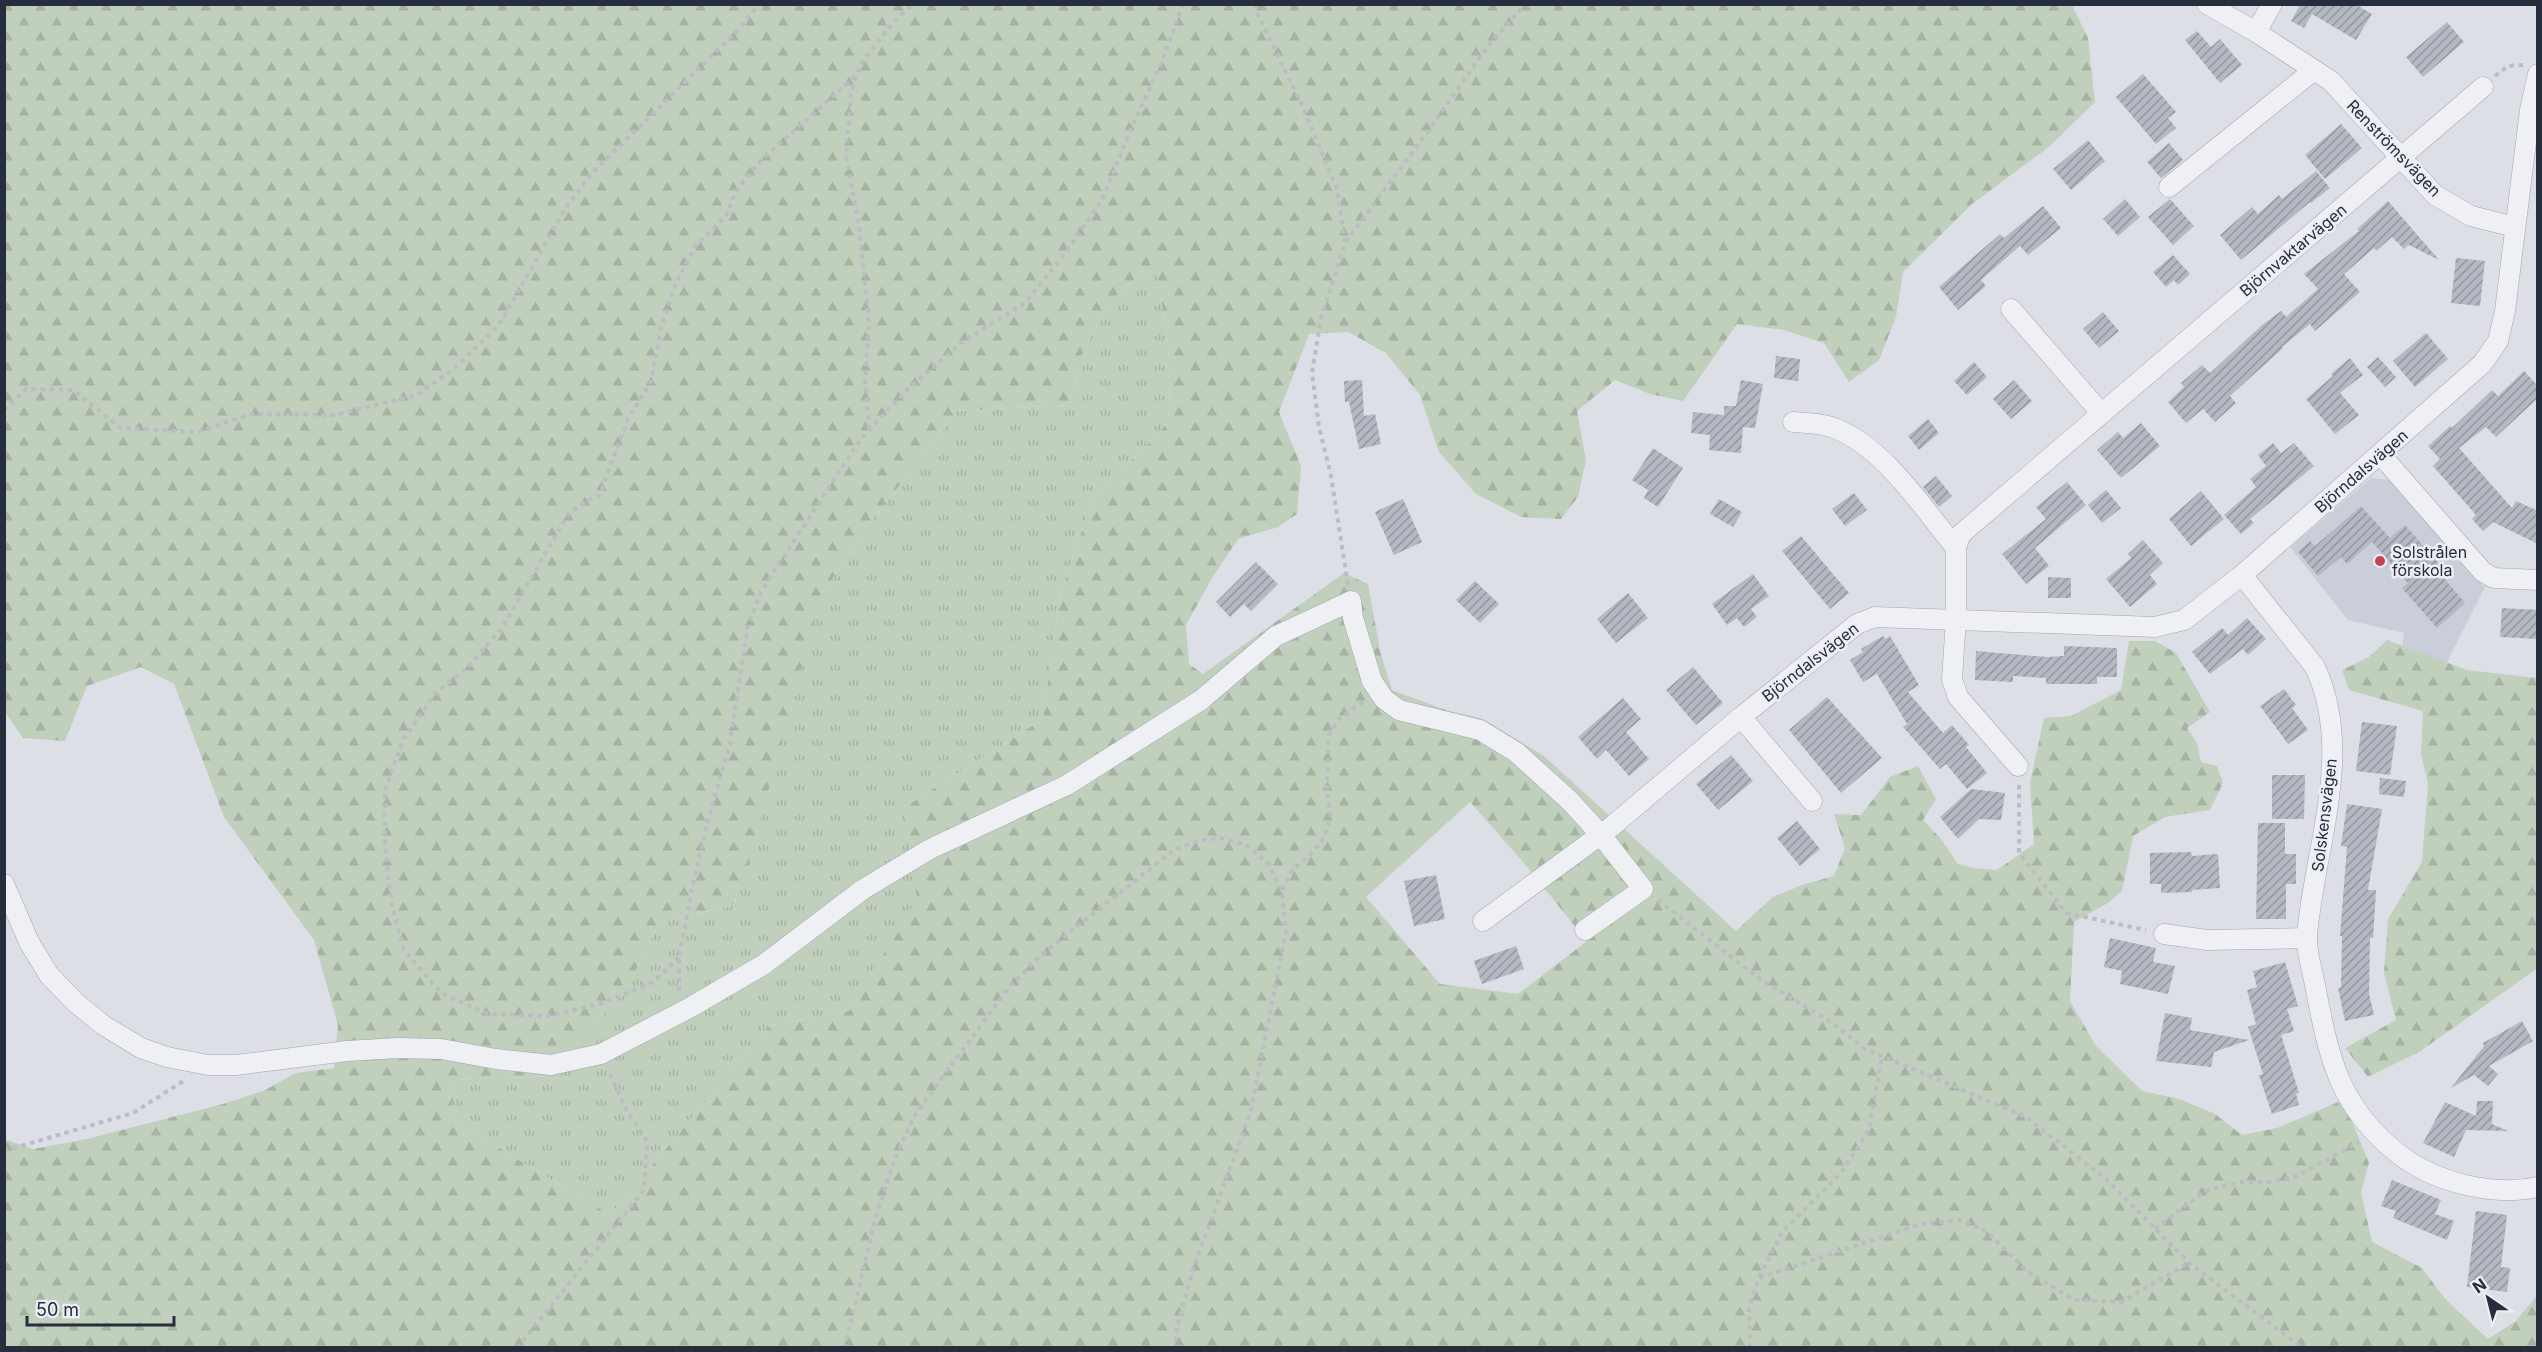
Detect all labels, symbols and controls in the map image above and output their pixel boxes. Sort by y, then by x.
street label: Renströmsvägen [2343,95,2445,201]
street label: Björnvaktarvägen [2236,200,2350,300]
street label: Björndalsvägen [2310,425,2412,517]
place label: Solstrålen förskola [2392,542,2467,580]
marker: Solstrålen förskola [2373,554,2387,568]
street label: Björndalsvägen [1758,618,1862,706]
street label: Solskensvägen [2307,757,2341,873]
north arrow [2458,1268,2518,1328]
text: N [2469,1274,2490,1297]
scale bar [27,1289,174,1327]
text: 50 m [36,1299,79,1320]

